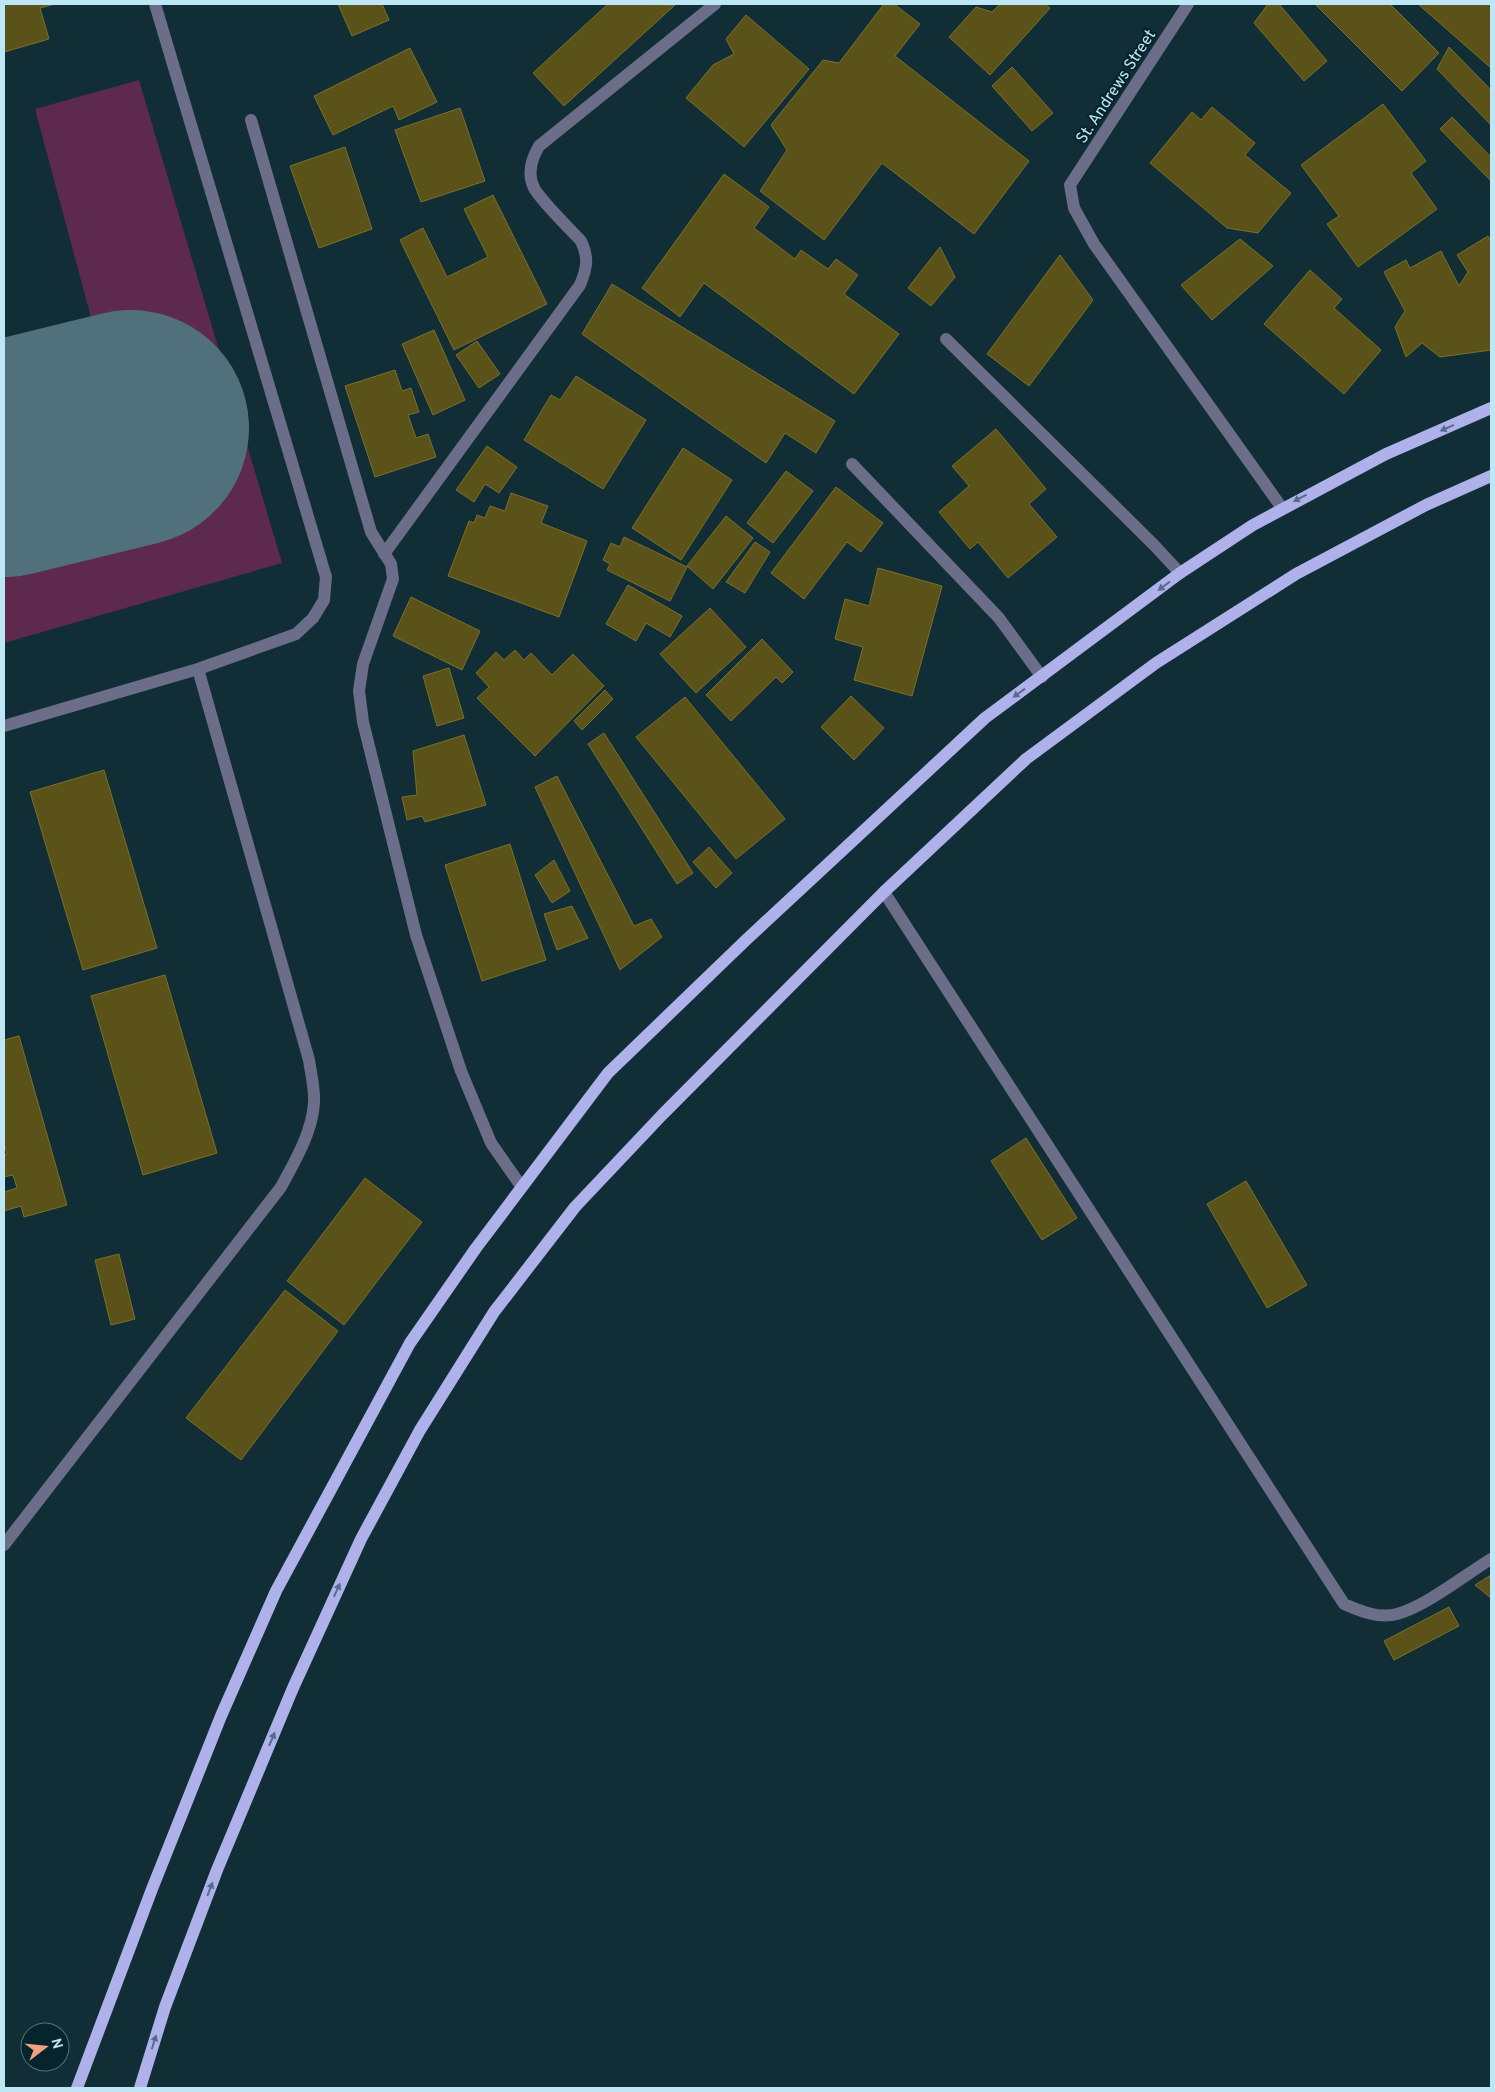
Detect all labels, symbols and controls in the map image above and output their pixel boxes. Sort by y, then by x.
street label: St. Andrews Street [1072,26,1161,148]
one-way arrow [1440,424,1454,432]
one-way arrow [1293,494,1308,502]
one-way arrow [1158,580,1171,591]
one-way arrow [1013,688,1026,699]
one-way arrow [334,1583,342,1597]
one-way arrow [268,1732,276,1746]
one-way arrow [206,1881,214,1896]
north arrow [20,2022,70,2072]
one-way arrow [151,2034,159,2049]
text: N [46,2037,66,2051]

